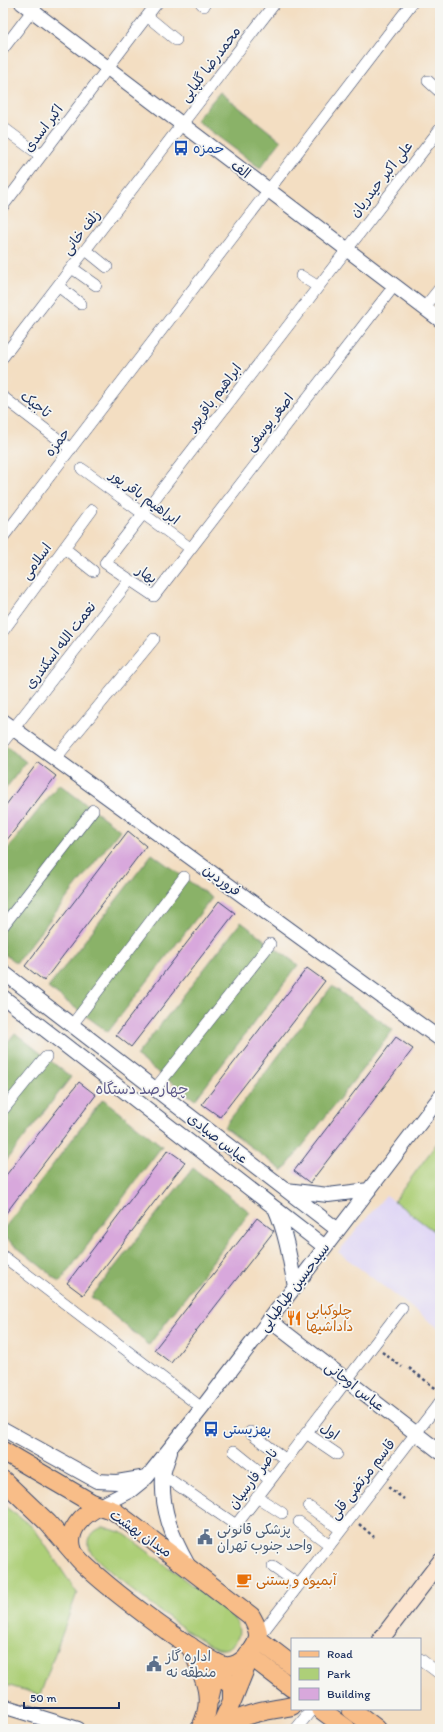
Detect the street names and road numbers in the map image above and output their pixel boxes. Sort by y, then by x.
street label: محمدرضا گلپایی [176,23,245,106]
street label: اکبر اسدی [20,101,67,156]
street label: علی اکبر حیدریان [346,138,416,221]
street label: الف [228,157,254,182]
street label: زلف خانی [59,206,104,258]
street label: ابراهیم باقرپور [183,360,247,436]
street label: تاجیک [17,387,55,422]
street label: اصغر یوسفی [242,390,297,455]
street label: حمزه [41,425,74,460]
street label: ابراهیم باقر پور [104,466,183,530]
street label: اسلامی [18,540,55,583]
street label: بهار [132,561,160,587]
street label: نعمت الله اسکندری [21,598,100,692]
street label: فروردین [199,861,244,900]
street label: عباس صیادی [184,1110,251,1167]
street label: سیدحسین طباطبایی [255,1239,333,1335]
street label: عباس اوجانی [322,1358,388,1415]
street label: اول [317,1419,342,1444]
street label: قاسم مرتضی قلی [326,1436,401,1524]
street label: ناصر فارسیان [225,1444,282,1512]
street label: میدان بهشت [106,1506,175,1561]

